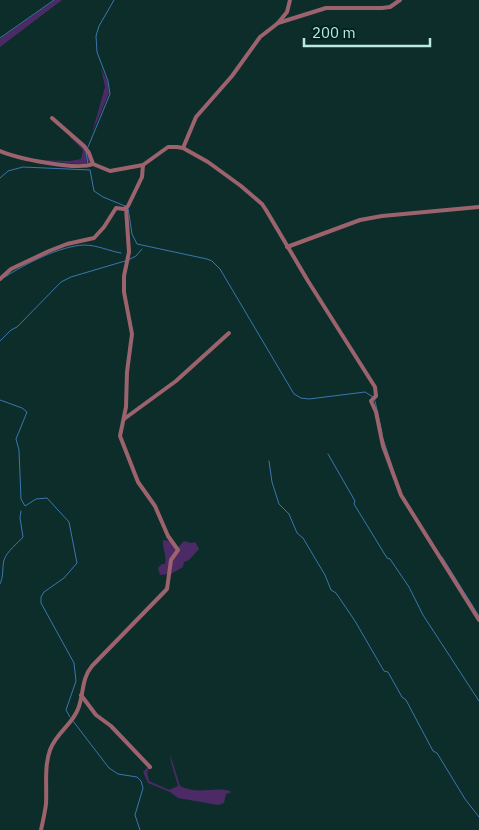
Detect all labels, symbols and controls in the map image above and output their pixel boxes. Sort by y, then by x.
scale bar [304,15,430,47]
text: 200 m [312,23,356,42]

